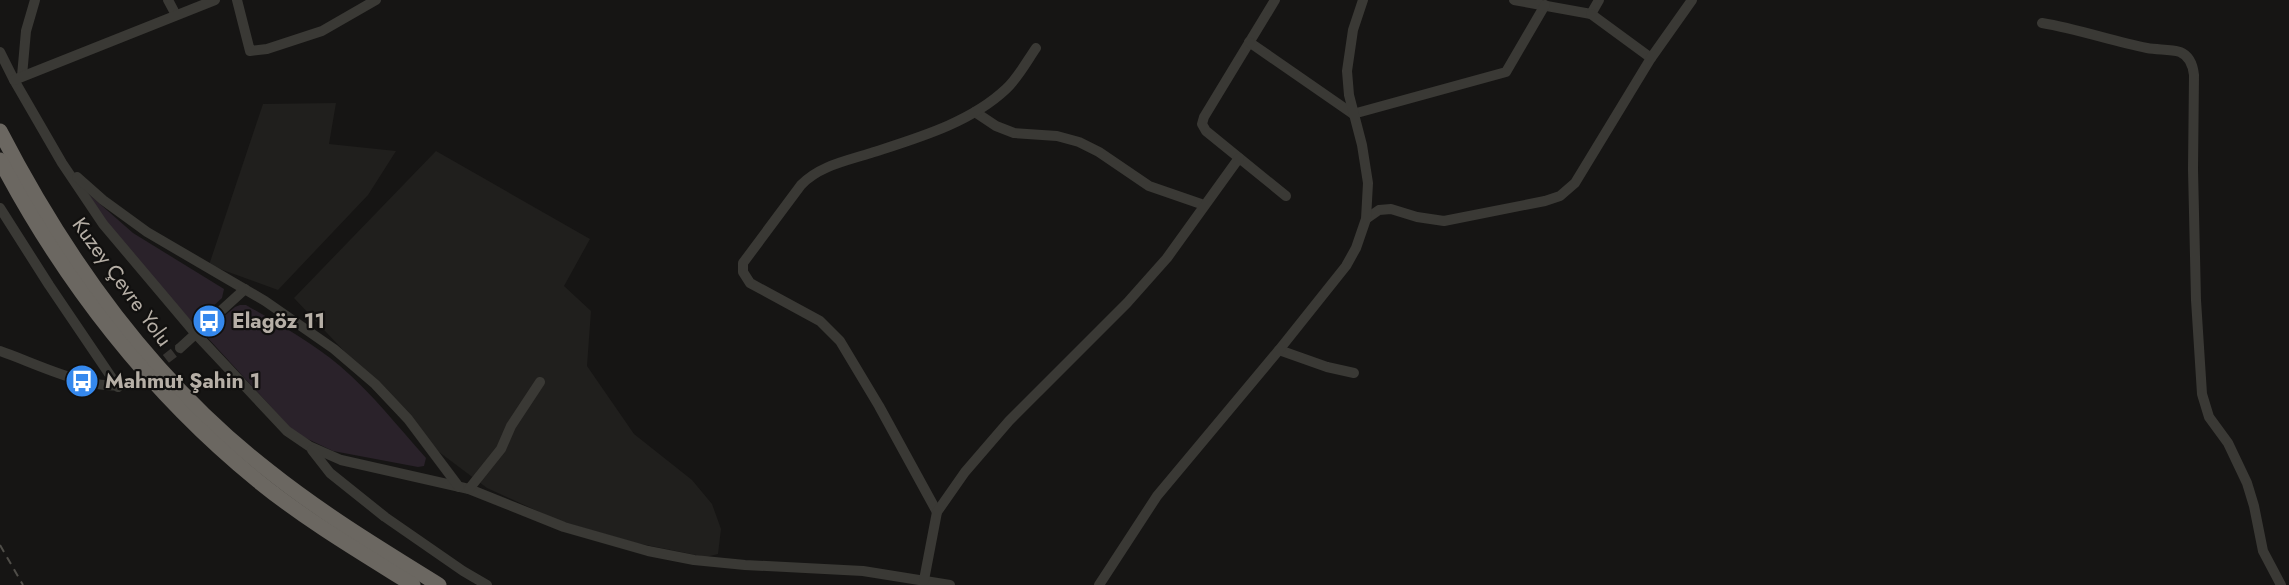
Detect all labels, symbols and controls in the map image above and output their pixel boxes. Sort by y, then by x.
street label: Kuzey Çevre Yolu [65,211,179,353]
bus stop icon: Elagöz 11 [191,303,227,339]
place label: Elagöz 11 [232,306,325,336]
bus stop icon: Mahmut Şahin 1 [64,363,100,399]
place label: Mahmut Şahin 1 [105,366,261,396]

